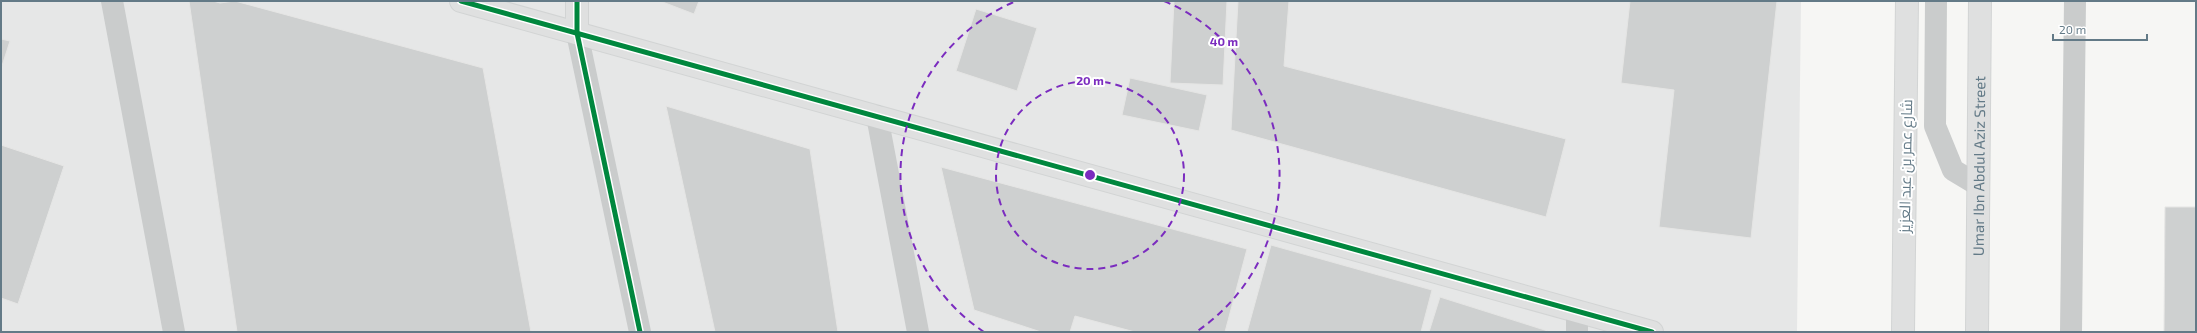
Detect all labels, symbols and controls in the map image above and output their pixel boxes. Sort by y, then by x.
scale bar [2053,16,2147,42]
text: 20 m [2059,22,2086,36]
text: 40 m [1210,34,1238,48]
text: 20 m [1076,73,1104,87]
street label: Umar Ibn Abdul Aziz Street [1969,75,1988,256]
street label: شارع عمر بن عبد العزيز [1895,99,1918,234]
centre of rings [1083,168,1097,182]

